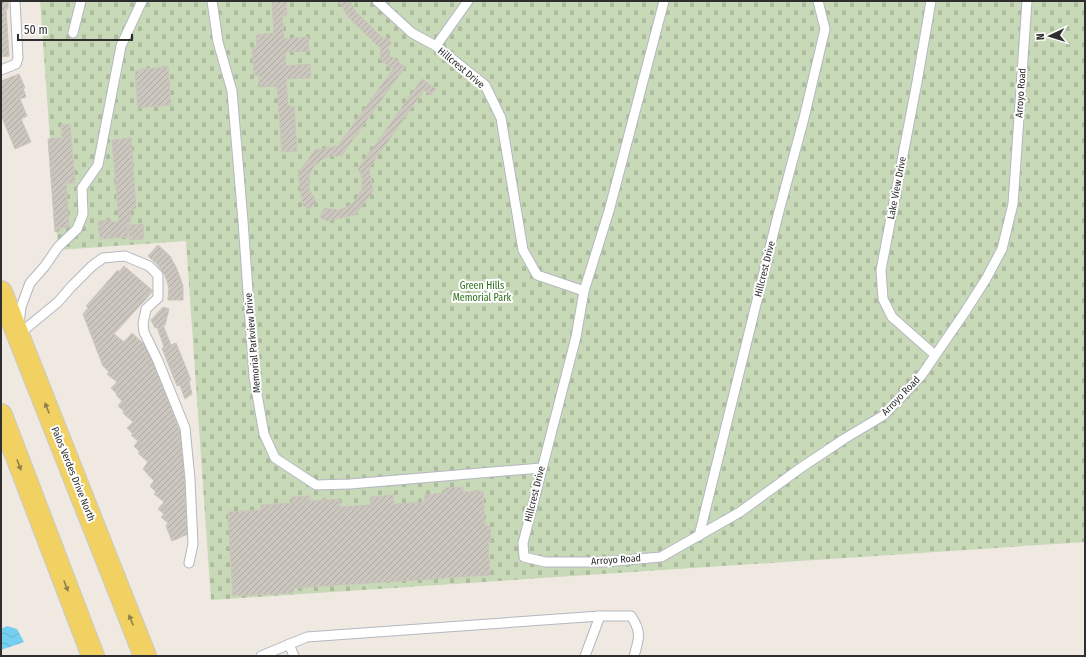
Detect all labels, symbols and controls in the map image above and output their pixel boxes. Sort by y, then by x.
scale bar [18,16,132,42]
north arrow [1030,16,1070,56]
text: 50 m [24,23,48,37]
text: N [1034,33,1047,40]
street label: Hillcrest Drive [435,45,487,91]
street label: Arroyo Road [1013,68,1029,118]
street label: Lake View Drive [885,156,909,220]
street label: Hillcrest Drive [752,240,778,298]
park label: Green Hills Memorial Park [453,280,512,304]
street label: Memorial Parkview Drive [243,292,263,394]
street label: Arroyo Road [879,374,923,418]
one-way arrow [43,401,49,413]
street label: Palos Verdes Drive North [49,425,97,523]
one-way arrow [17,459,23,471]
street label: Hillcrest Drive [522,465,548,523]
street label: Arroyo Road [591,552,641,568]
one-way arrow [63,581,69,593]
one-way arrow [127,613,133,625]

